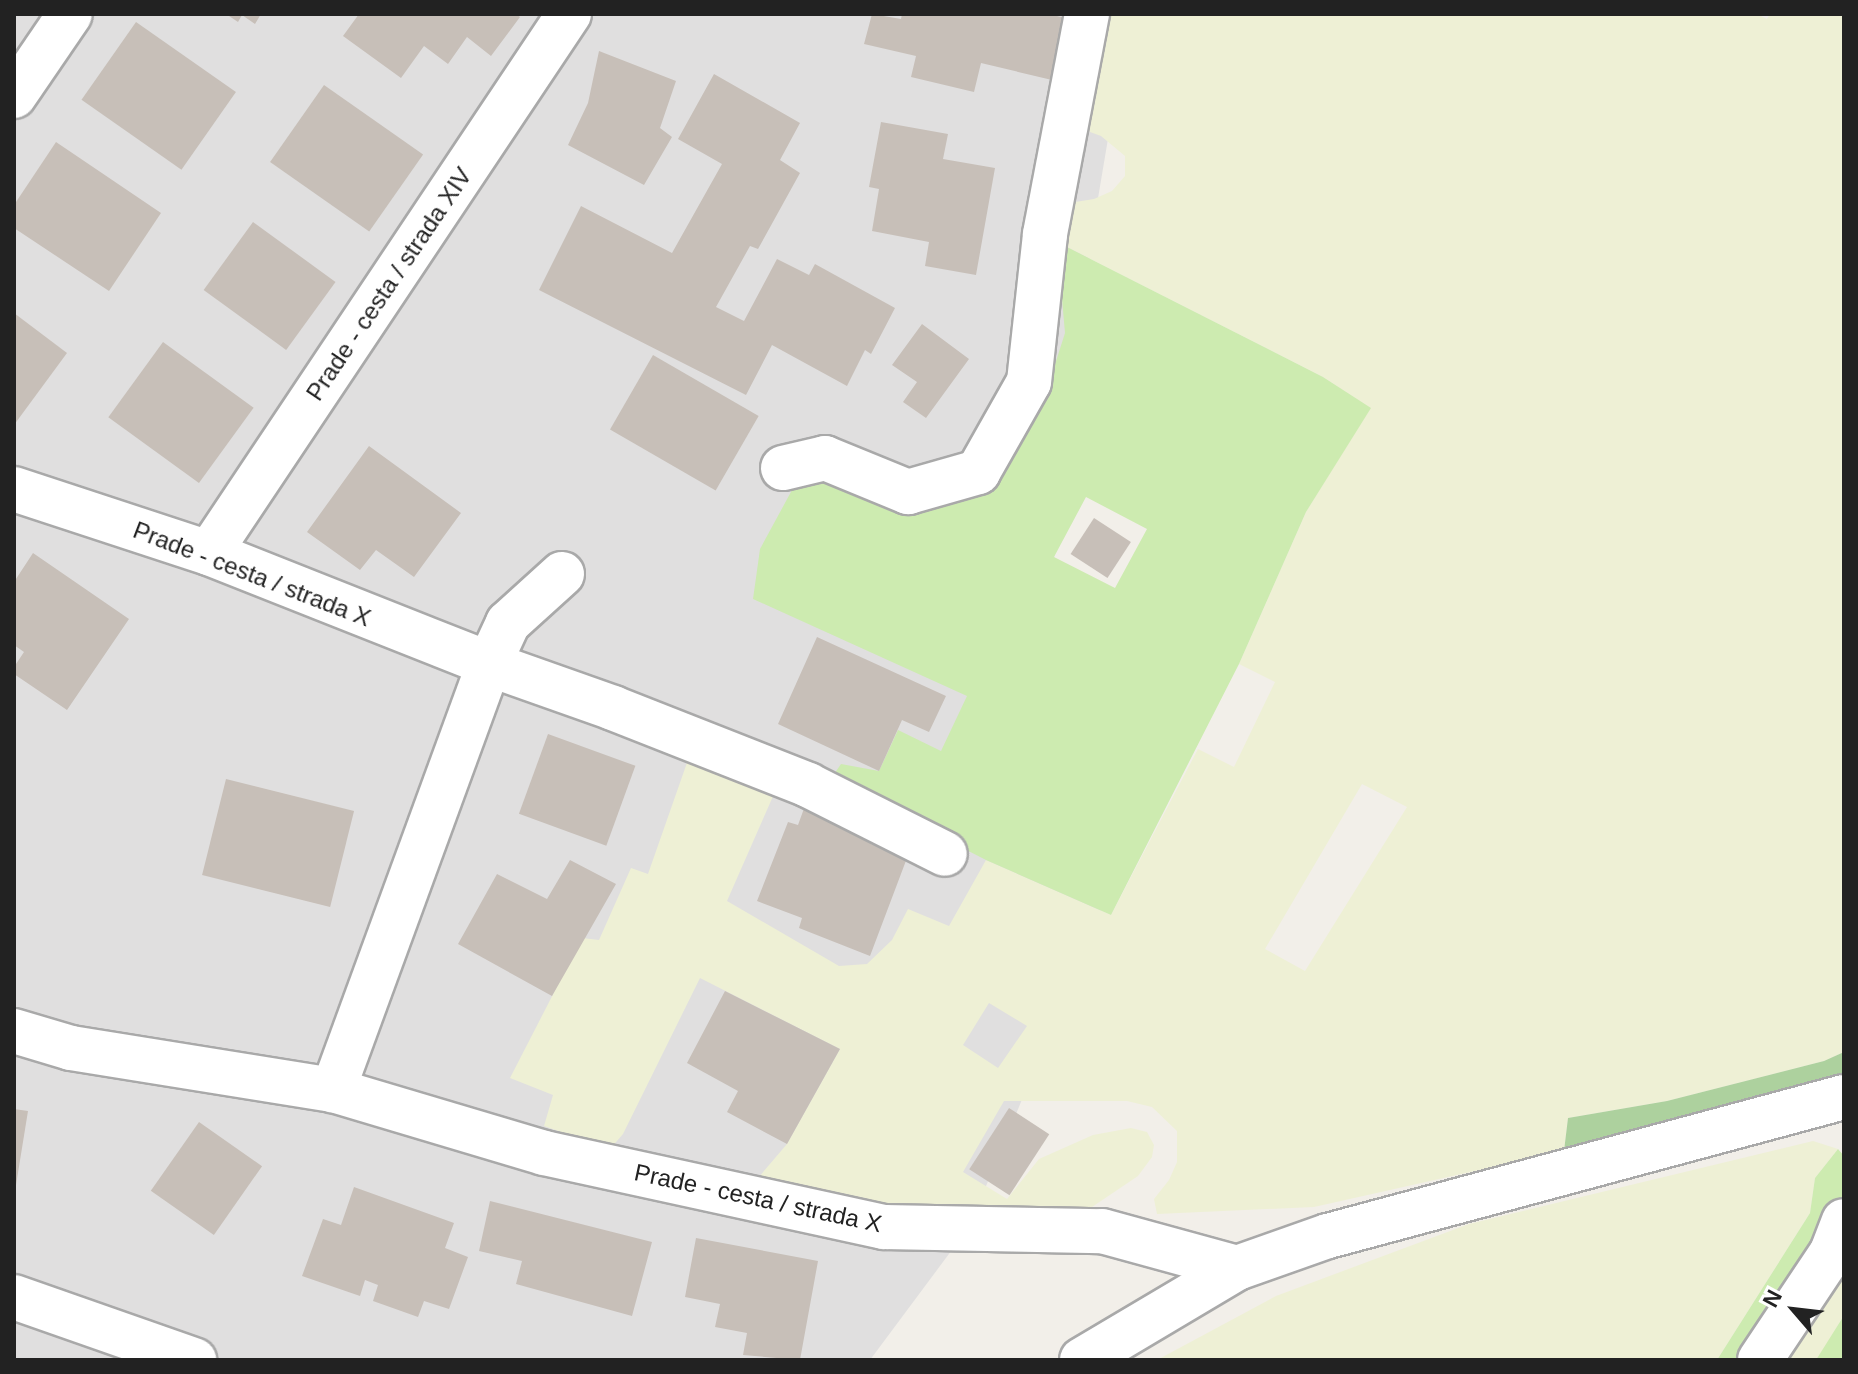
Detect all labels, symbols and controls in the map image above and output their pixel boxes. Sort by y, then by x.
street label: Prade - cesta / strada XIV [300,162,478,406]
street label: Prade - cesta / strada X [129,515,375,633]
street label: Prade - cesta / strada X [632,1158,884,1238]
north arrow [1754,1270,1834,1350]
text: N [1758,1286,1787,1311]

